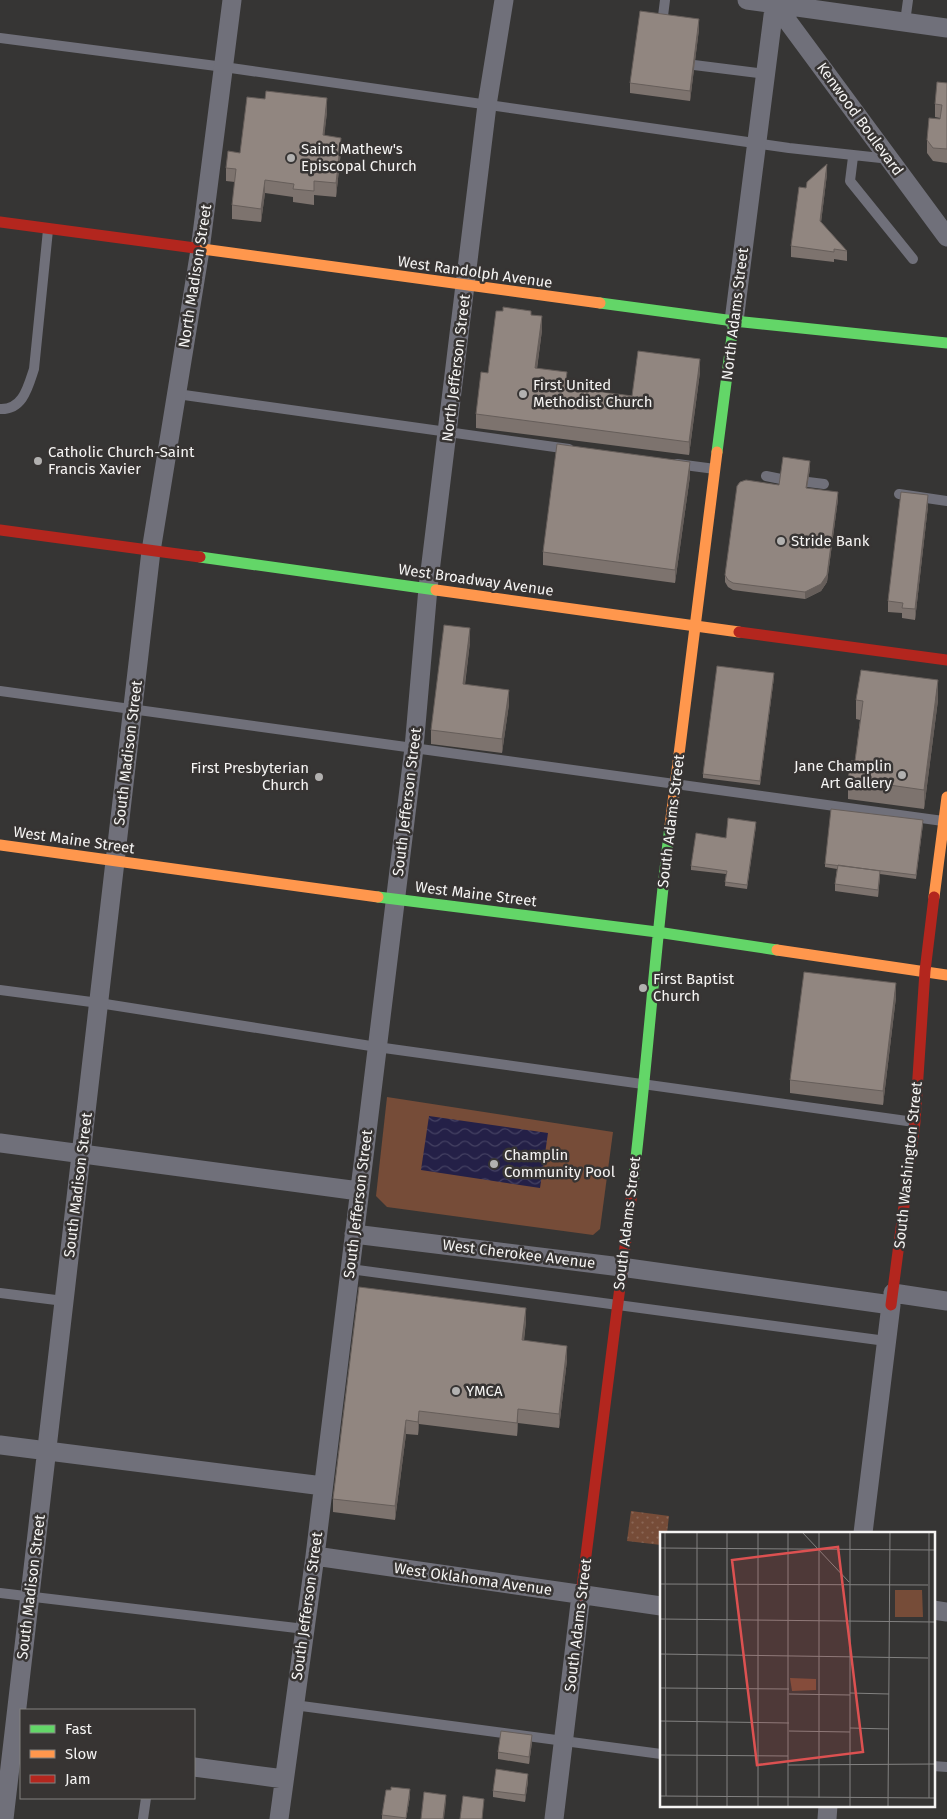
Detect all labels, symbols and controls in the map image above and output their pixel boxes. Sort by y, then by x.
street label: Kenwood Boulevard [813,59,907,179]
place label: Saint Mathew's Episcopal Church [301,140,417,175]
marker: Saint Mathew's Episcopal Church [285,152,297,164]
street label: North Madison Street [175,202,215,349]
street label: North Adams Street [718,246,752,381]
street label: West Randolph Avenue [396,252,554,292]
street label: North Jefferson Street [438,293,474,443]
place label: First United Methodist Church [533,376,652,411]
marker: First United Methodist Church [517,388,529,400]
place label: Catholic Church-Saint Francis Xavier [48,443,195,478]
marker: Catholic Church-Saint Francis Xavier [32,455,44,467]
place label: Stride Bank [791,532,870,550]
marker: Stride Bank [775,535,787,547]
street label: West Broadway Avenue [397,560,555,600]
street label: South Madison Street [110,679,146,827]
street label: South Jefferson Street [389,726,425,877]
street label: South Adams Street [654,753,688,889]
place label: Jane Champlin Art Gallery [794,757,893,792]
place label: First Presbyterian Church [190,759,309,794]
marker: Jane Champlin Art Gallery [896,769,908,781]
marker: First Presbyterian Church [313,771,325,783]
street label: West Maine Street [12,823,136,858]
street label: West Maine Street [414,878,538,910]
place label: First Baptist Church [653,970,735,1005]
marker: First Baptist Church [637,982,649,994]
street label: South Washington Street [890,1080,926,1249]
street label: South Madison Street [60,1111,96,1259]
street label: South Jefferson Street [340,1128,376,1279]
place label: Champlin Community Pool [504,1146,616,1181]
street label: South Adams Street [610,1155,644,1291]
marker: Champlin Community Pool [488,1158,500,1170]
street label: West Cherokee Avenue [442,1236,596,1272]
place label: YMCA [466,1382,503,1400]
marker: YMCA [450,1385,462,1397]
street label: South Madison Street [13,1513,49,1661]
street label: South Jefferson Street [288,1530,326,1681]
inset map [660,1532,934,1806]
street label: South Adams Street [561,1557,595,1693]
street label: West Oklahoma Avenue [393,1559,553,1599]
legend [20,1709,195,1799]
text: Fast [65,1720,92,1738]
text: Slow [65,1745,97,1763]
text: Jam [65,1770,91,1788]

